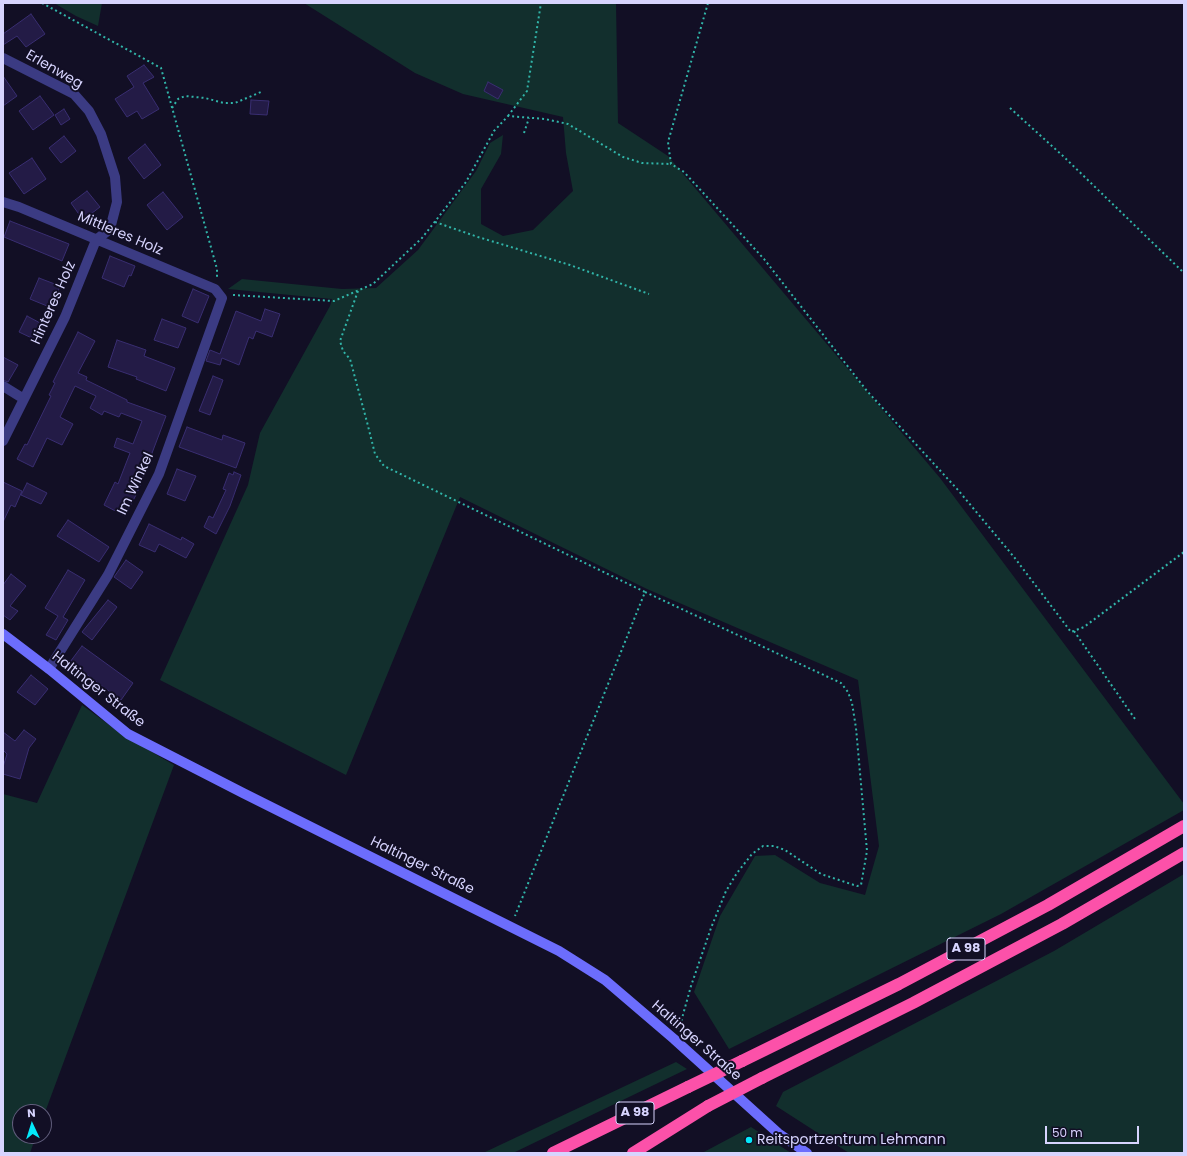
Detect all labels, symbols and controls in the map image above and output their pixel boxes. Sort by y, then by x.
street label: Erlenweg [22,47,86,93]
street label: Mittleres Holz [75,208,165,260]
street label: Hinteres Holz [28,259,80,347]
street label: Im Winkel [114,450,158,518]
street label: Haltinger Straße [48,648,148,732]
street label: Haltinger Straße [367,834,477,898]
road number: A 98 [947,938,985,960]
street label: Haltinger Straße [648,997,744,1085]
road number: A 98 [616,1102,654,1124]
north arrow [12,1104,52,1144]
text: N [27,1105,36,1121]
scale bar [1047,1118,1141,1144]
text: 50 m [1052,1124,1083,1141]
place label: Reitsportzentrum Lehmann [757,1132,946,1148]
marker: Reitsportzentrum Lehmann [744,1135,754,1145]

